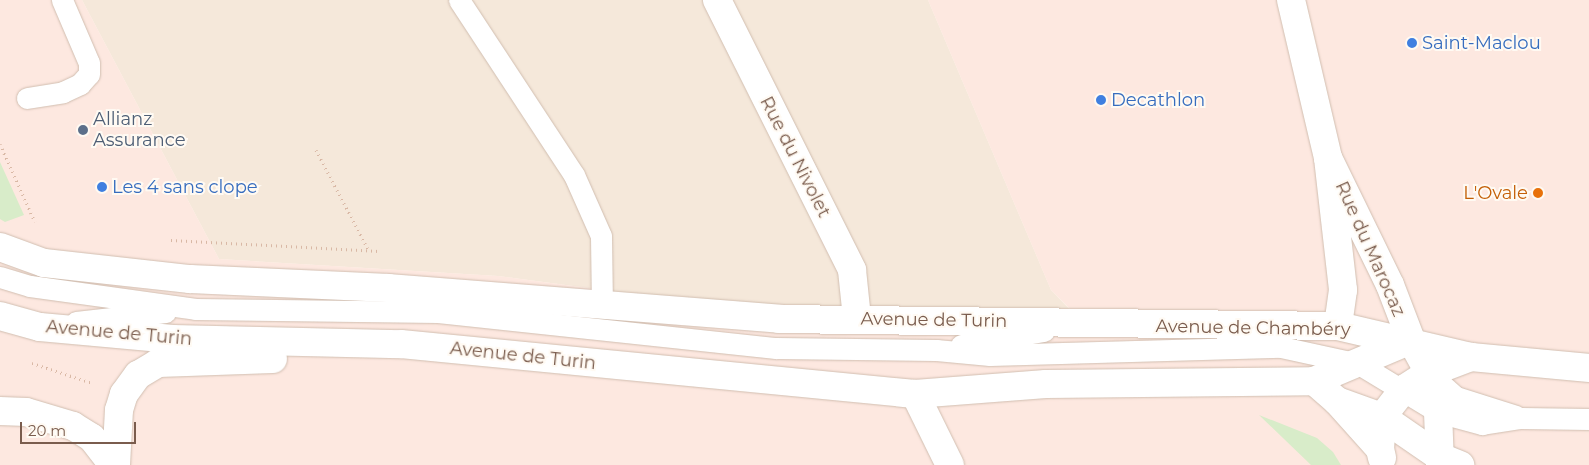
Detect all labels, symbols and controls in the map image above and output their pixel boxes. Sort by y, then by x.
place label: Saint-Maclou [1422,32,1541,54]
marker: Saint-Maclou [1406,37,1418,49]
place label: Decathlon [1111,89,1205,111]
street label: Rue du Nivolet [755,93,835,221]
marker: Decathlon [1095,94,1107,106]
place label: Allianz Assurance [93,109,186,152]
marker: Allianz Assurance [77,124,89,136]
place label: Les 4 sans clope [112,176,258,198]
street label: Rue du Marocaz [1330,178,1410,320]
marker: Les 4 sans clope [96,181,108,193]
place label: L'Ovale [1463,182,1528,204]
marker: L'Ovale [1532,187,1544,199]
street label: Avenue de Turin [860,308,1008,332]
street label: Avenue de Chambéry [1155,315,1351,341]
street label: Avenue de Turin [45,316,193,350]
street label: Avenue de Turin [449,338,597,374]
scale bar [22,412,139,444]
text: 20 m [28,421,66,440]

